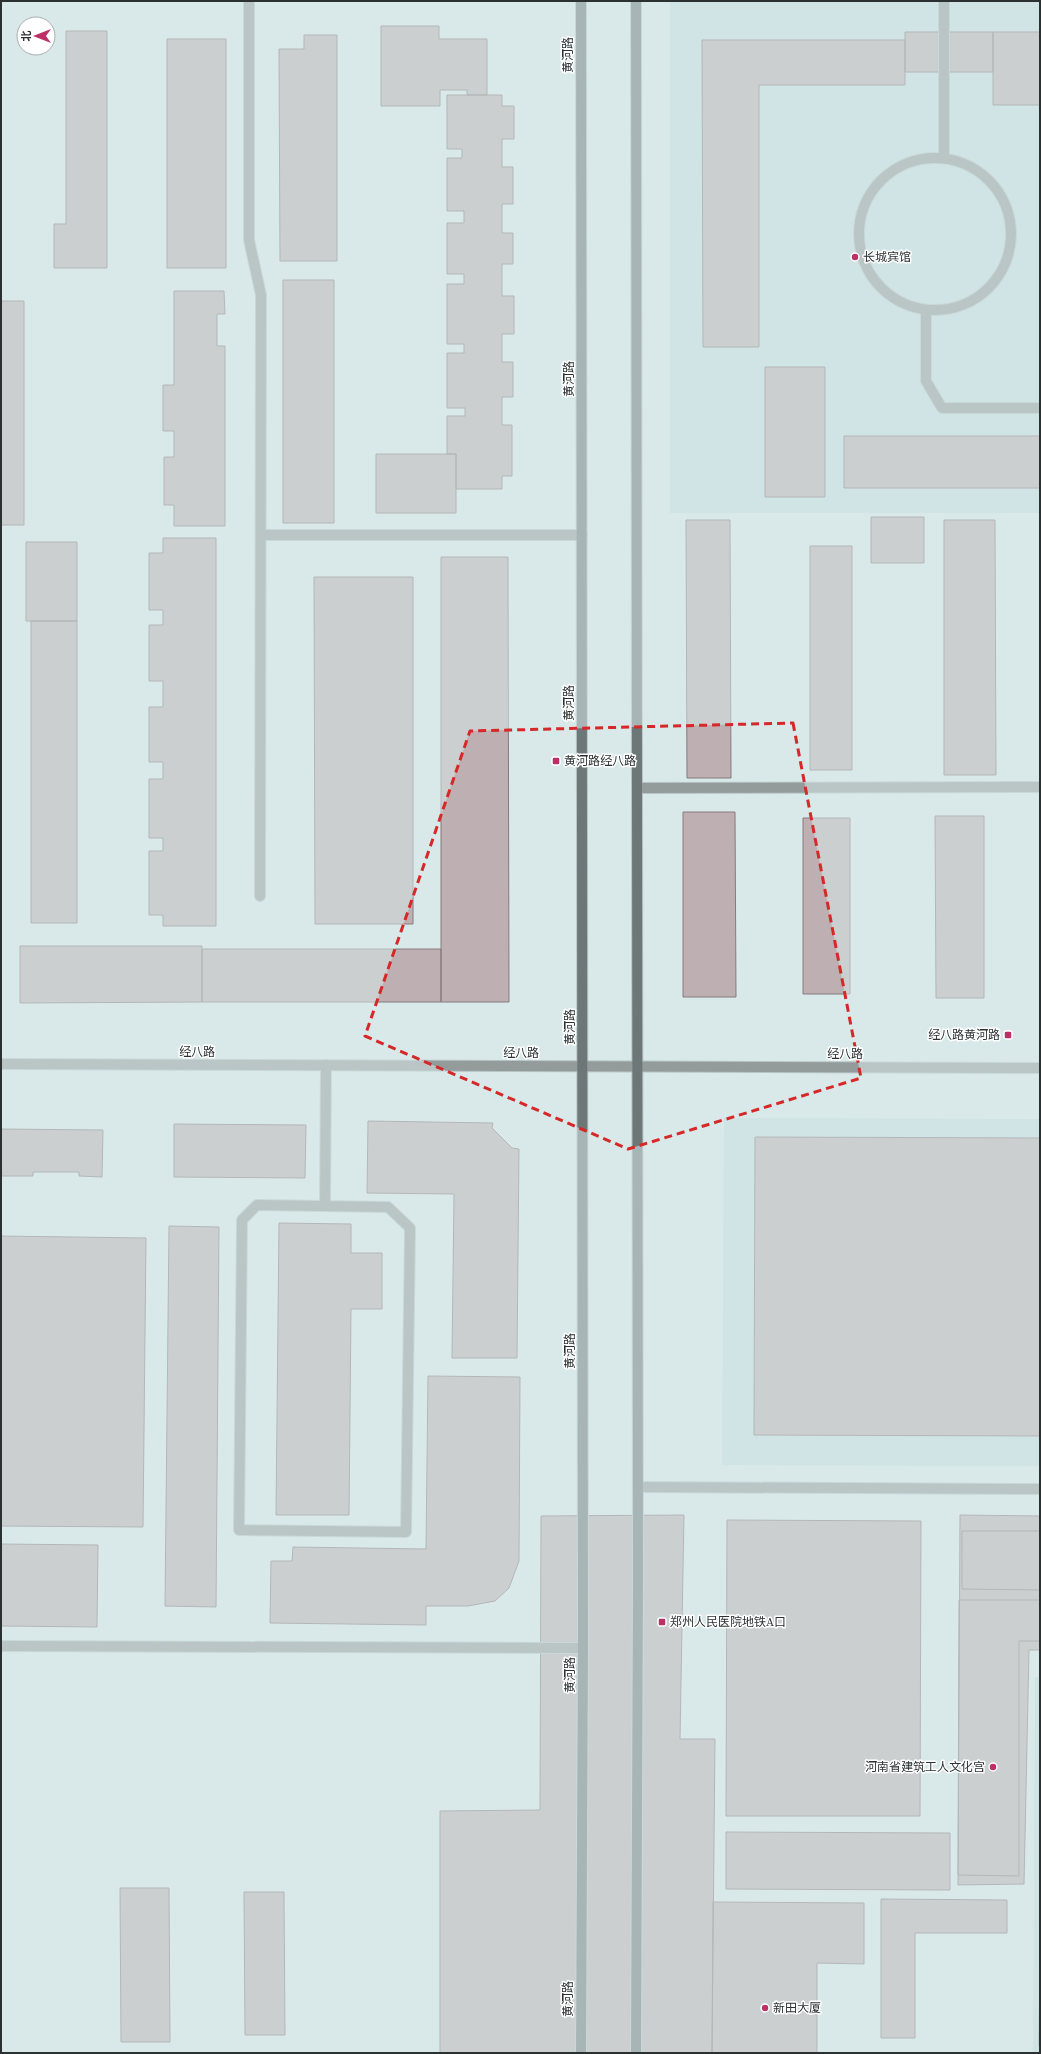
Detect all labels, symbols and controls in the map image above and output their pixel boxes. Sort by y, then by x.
north arrow [16,16,56,56]
text: 北 [19,31,34,42]
street label: 黄河路 [560,37,576,73]
place label: 长城宾馆 [863,249,911,265]
marker: 长城宾馆 [850,252,860,262]
street label: 黄河路 [561,361,577,397]
street label: 黄河路 [561,685,577,721]
place label: 黄河路经八路 [564,753,636,769]
marker: 黄河路经八路 [551,756,561,766]
street label: 黄河路 [562,1009,578,1045]
place label: 经八路黄河路 [928,1027,1000,1043]
marker: 经八路黄河路 [1003,1030,1013,1040]
street label: 经八路 [179,1044,215,1060]
street label: 经八路 [503,1045,539,1061]
street label: 经八路 [827,1046,863,1062]
street label: 黄河路 [562,1333,578,1369]
place label: 郑州人民医院地铁A口 [670,1614,786,1630]
marker: 郑州人民医院地铁A口 [657,1617,667,1627]
street label: 黄河路 [562,1657,578,1693]
place label: 河南省建筑工人文化宫 [865,1759,985,1775]
marker: 河南省建筑工人文化宫 [988,1762,998,1772]
street label: 黄河路 [560,1981,576,2017]
place label: 新田大厦 [773,2000,821,2016]
marker: 新田大厦 [760,2003,770,2013]

